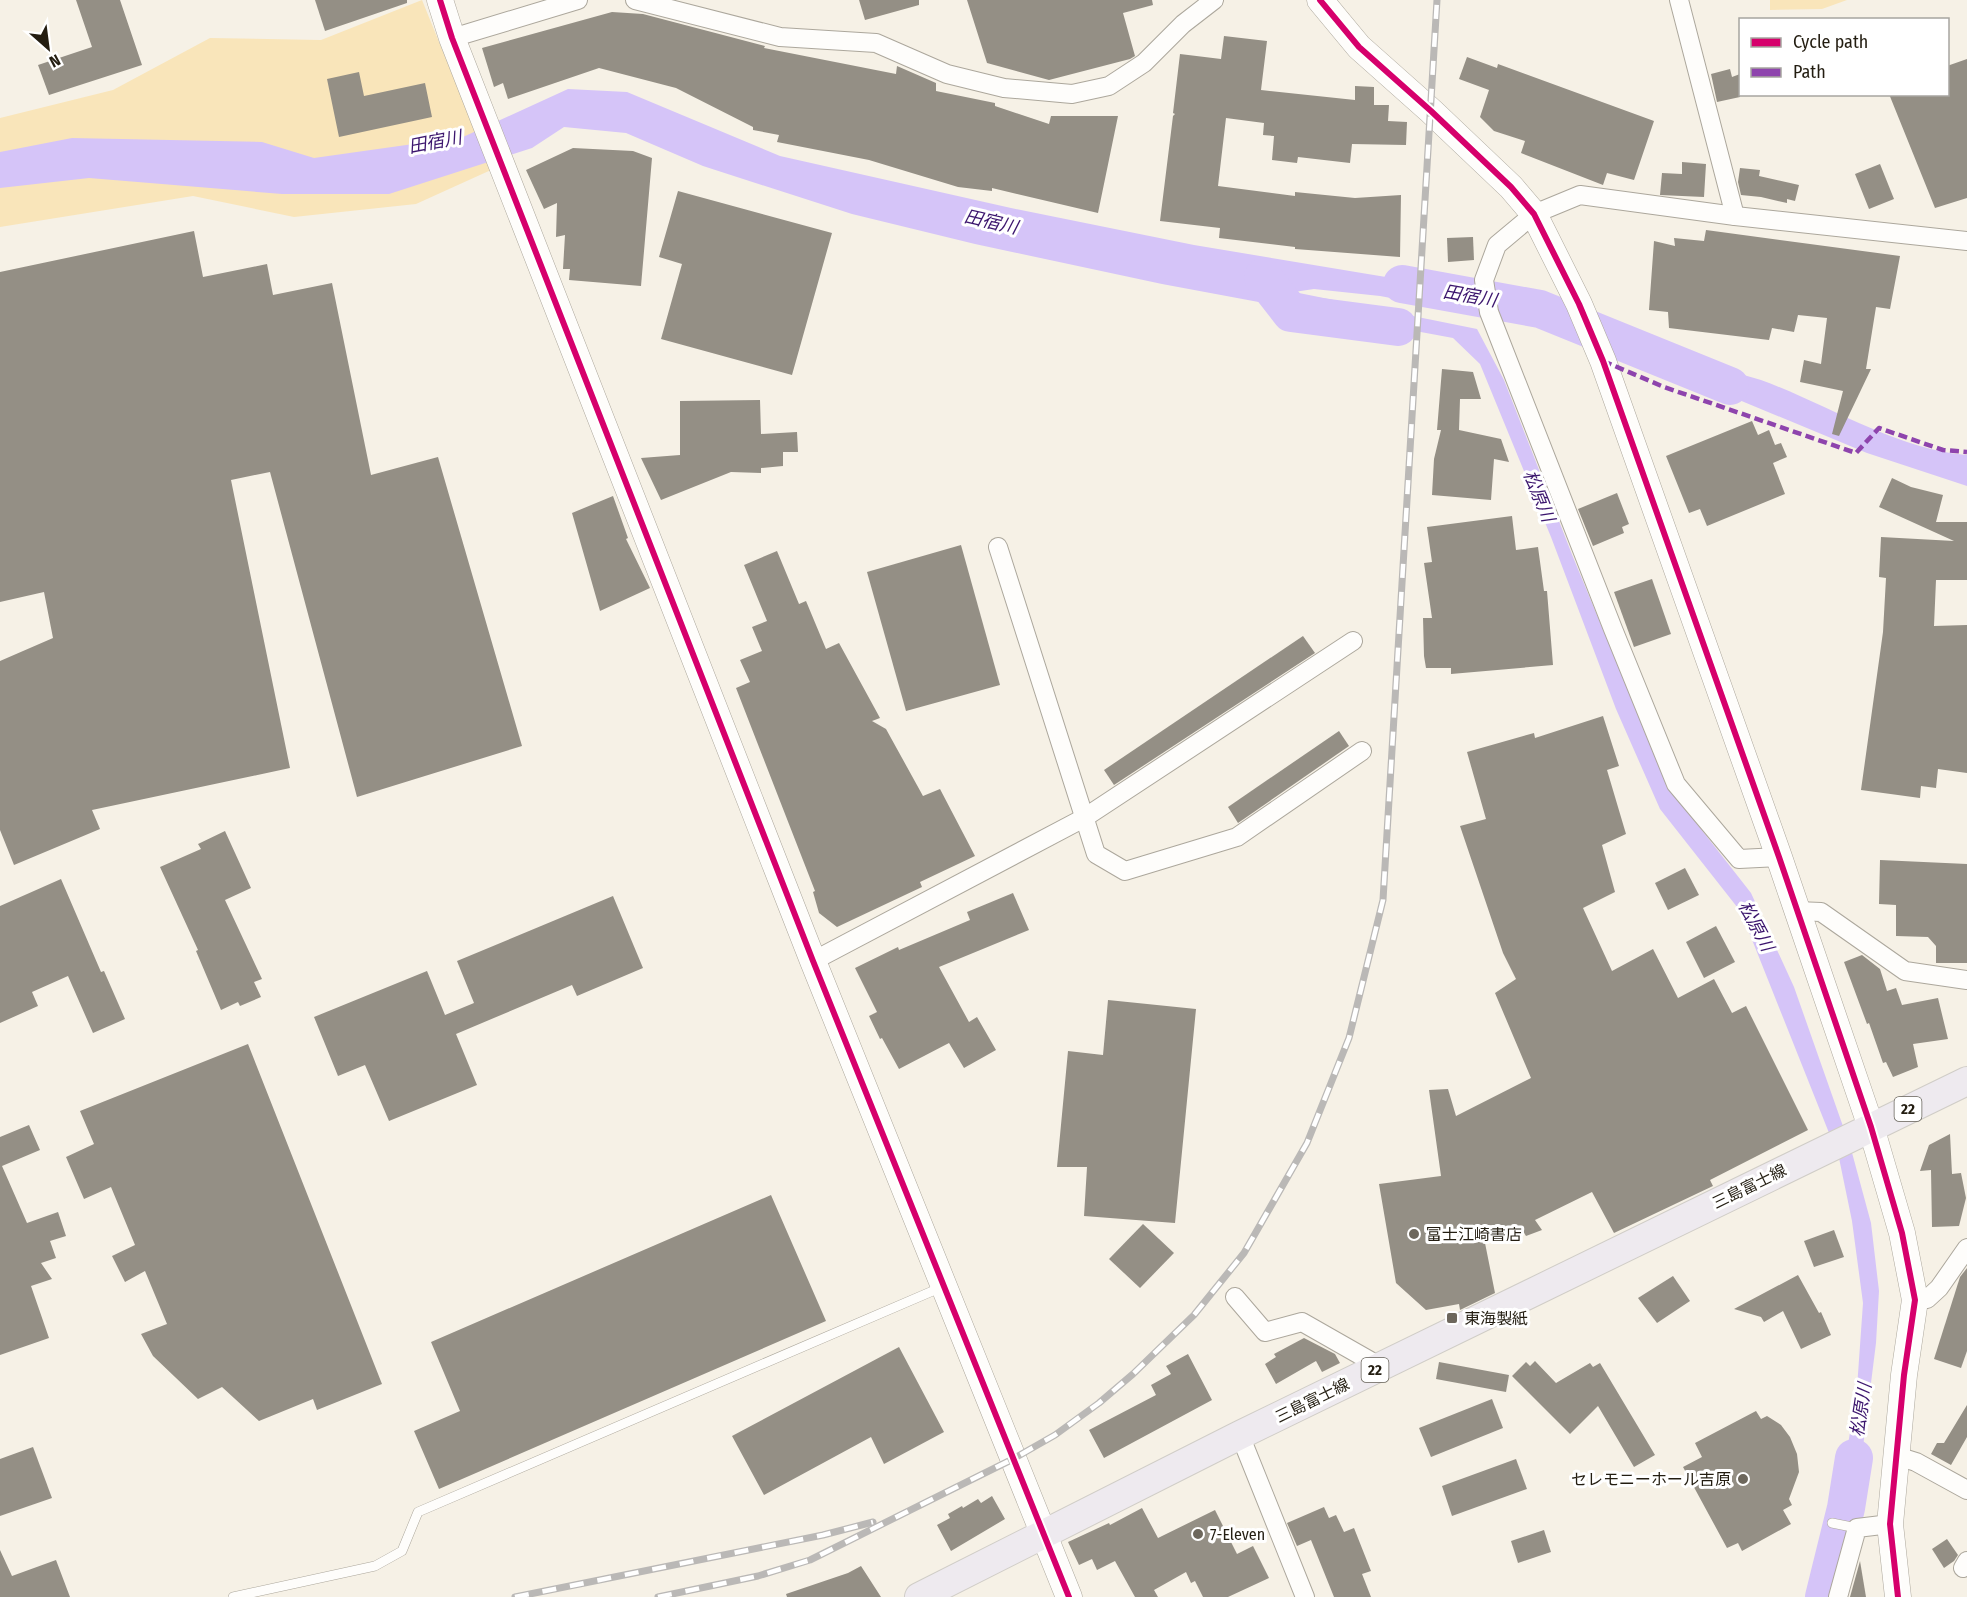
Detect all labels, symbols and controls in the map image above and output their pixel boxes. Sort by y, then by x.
north arrow [18,18,78,78]
legend [1739,18,1949,96]
text: Cycle path [1793,31,1868,53]
text: N [46,50,64,71]
text: Path [1793,61,1826,83]
water label: 田宿川 [406,126,466,158]
water label: 田宿川 [962,205,1022,239]
water label: 田宿川 [1442,280,1500,312]
water label: 松原川 [1519,467,1560,527]
water label: 松原川 [1734,897,1779,957]
road number: 22 [1894,1097,1922,1121]
street label: 三島富士線 [1709,1160,1789,1213]
place label: 富士江崎書店 [1426,1225,1522,1244]
marker: 富士江崎書店 [1407,1227,1421,1241]
place label: 東海製紙 [1464,1309,1528,1328]
marker: 東海製紙 [1445,1311,1459,1325]
road number: 22 [1362,1358,1388,1382]
street label: 三島富士線 [1272,1374,1352,1427]
water label: 松原川 [1846,1380,1876,1438]
place label: セレモニーホール吉原 [1571,1470,1731,1489]
marker: セレモニーホール吉原 [1736,1472,1750,1486]
place label: 7-Eleven [1210,1525,1265,1544]
marker: 7-Eleven [1191,1527,1205,1541]

